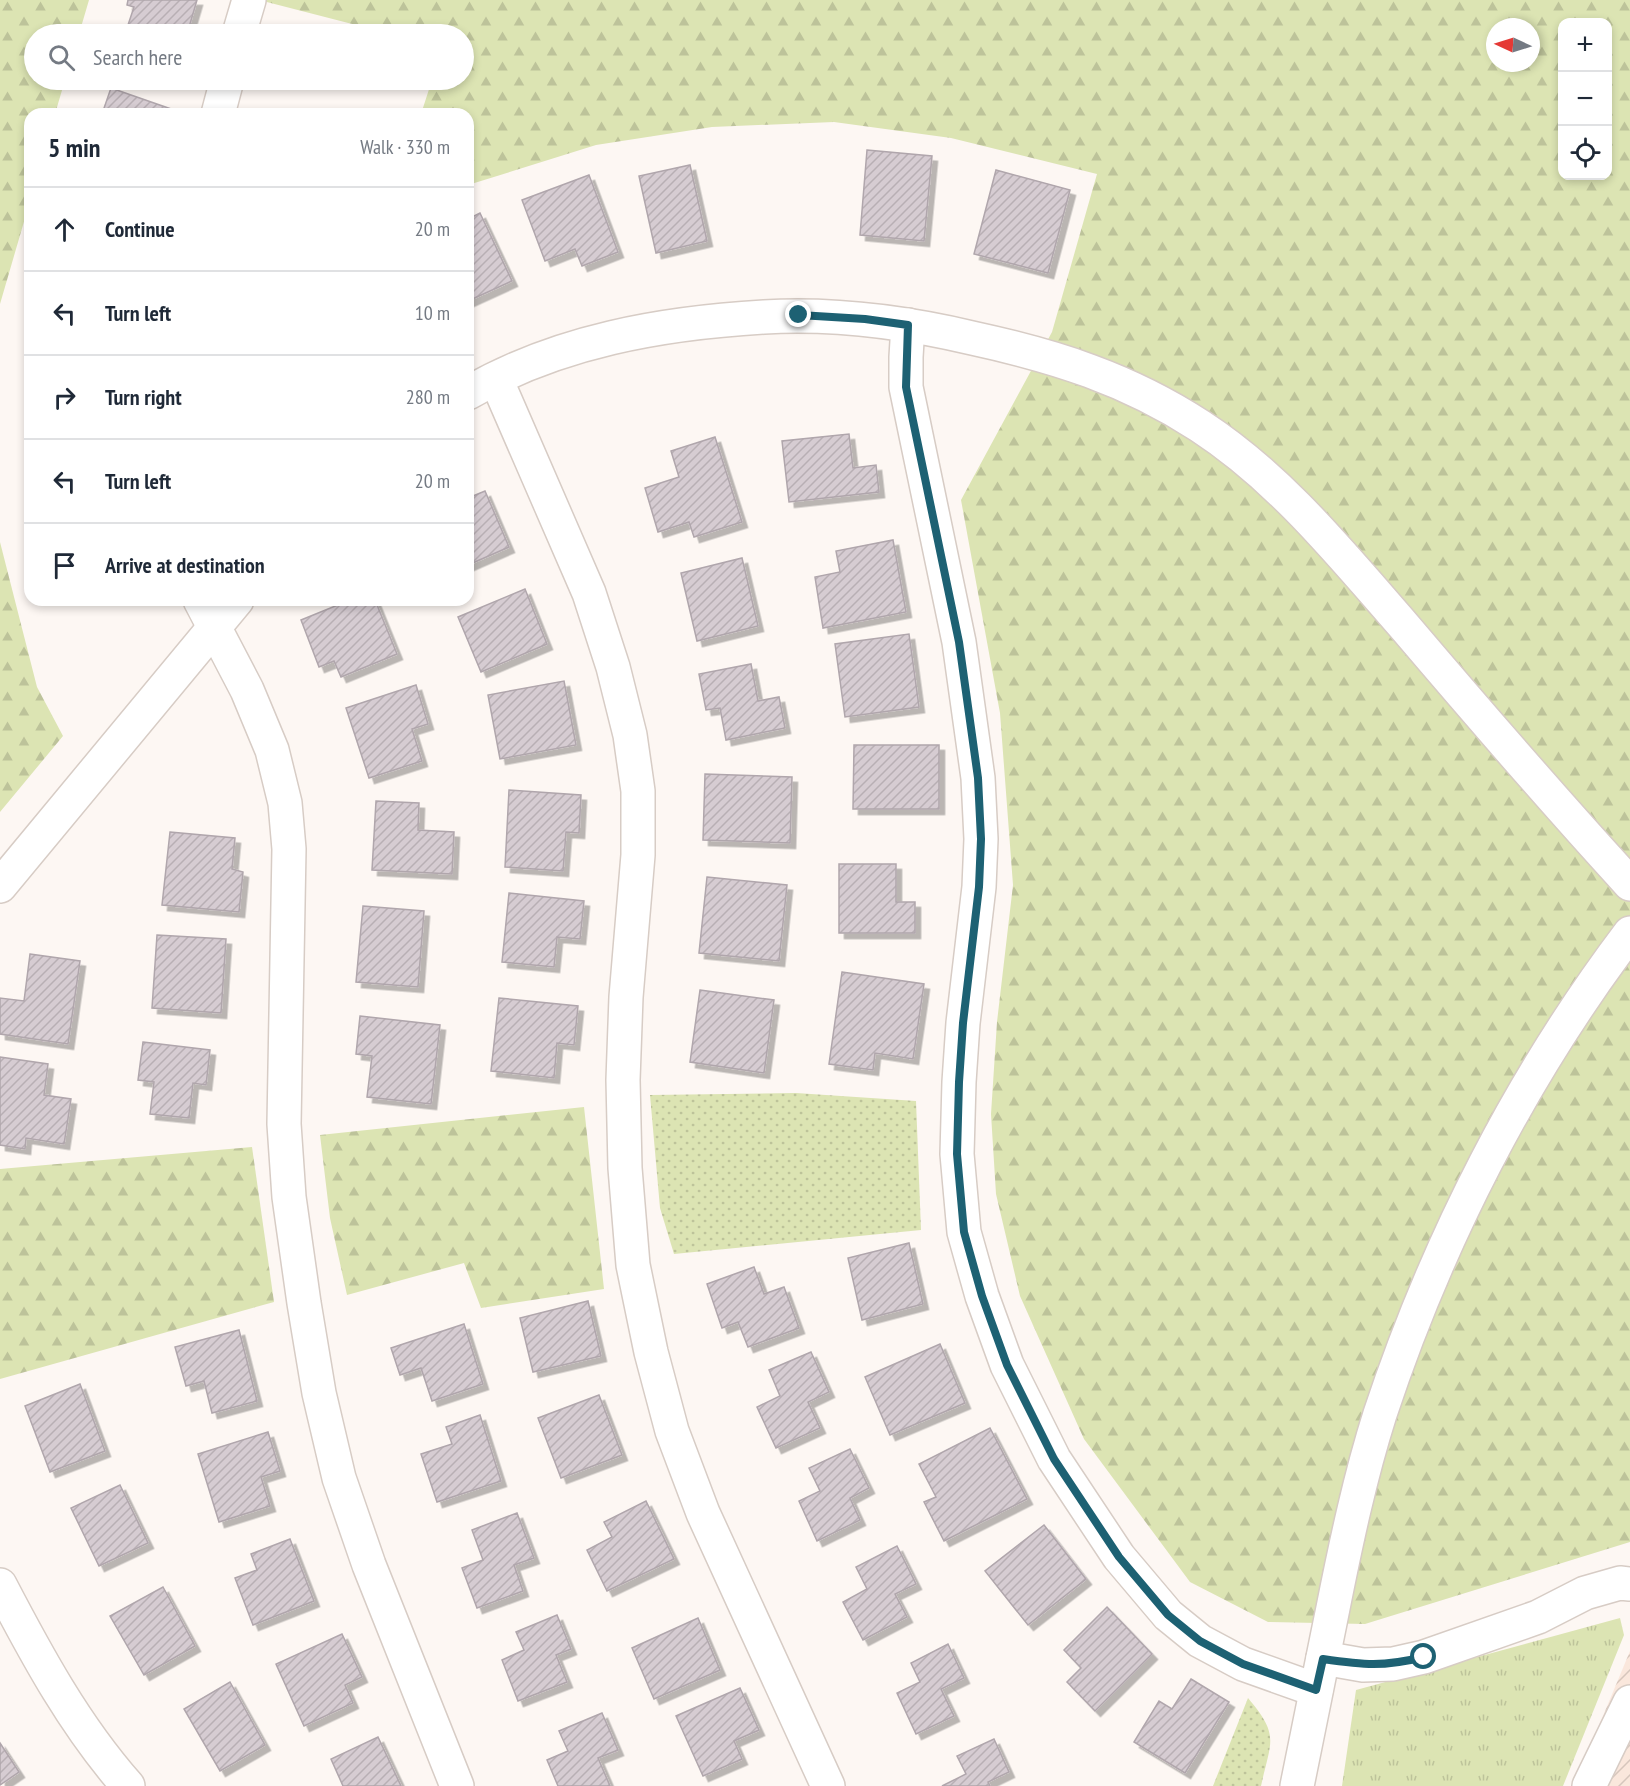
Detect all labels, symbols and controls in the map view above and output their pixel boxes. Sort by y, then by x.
north arrow [1486,18,1540,72]
map controls [1558,18,1612,180]
button: + [1558,18,1612,72]
search box [24,24,474,90]
icon: search [45,41,78,74]
text: Search here [93,43,182,71]
button: − [1558,72,1612,126]
button: locate [1558,126,1612,180]
text: 5 min [48,131,101,164]
text: Walk · 330 m [360,134,450,160]
icon: ahead [48,213,81,246]
text: Continue [105,215,175,243]
text: 20 m [415,216,450,242]
icon: left [48,297,81,330]
text: Turn left [105,299,171,327]
text: 10 m [415,300,450,326]
route end [785,301,811,327]
icon: right [48,381,81,414]
text: Turn right [105,383,182,411]
text: 280 m [406,384,450,410]
icon: left [48,465,81,498]
text: Turn left [105,467,171,495]
text: 20 m [415,468,450,494]
icon: arrive [48,549,81,582]
text: Arrive at destination [105,551,265,579]
route start [1410,1643,1436,1669]

